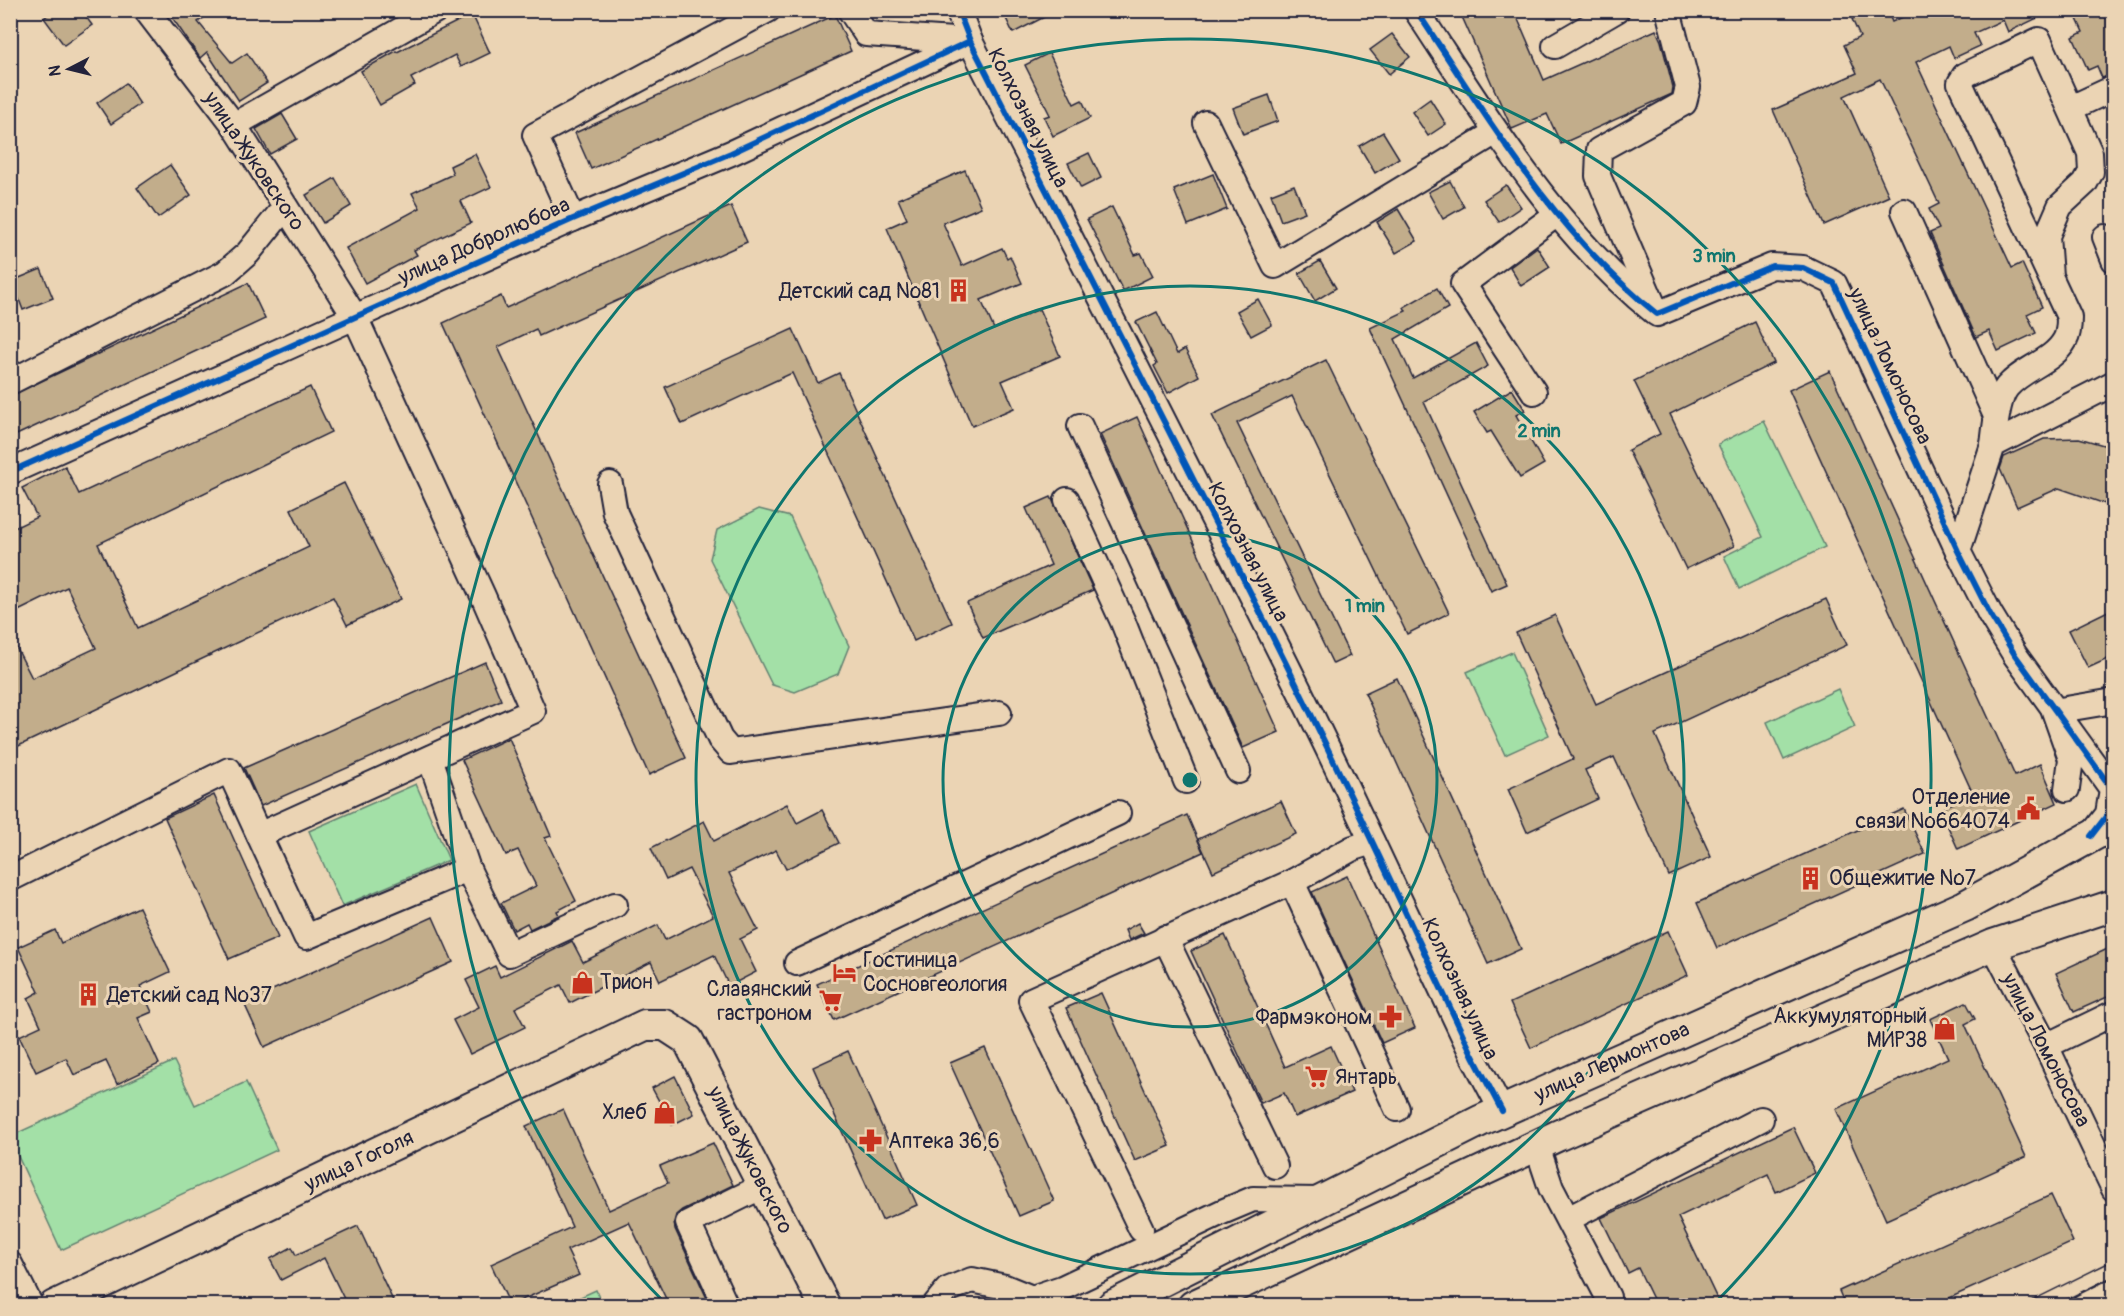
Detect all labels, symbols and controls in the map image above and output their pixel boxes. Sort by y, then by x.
north arrow [39,39,99,99]
street label: Колхозная улица [981,44,1075,192]
text: N [44,64,66,77]
street label: улица Жуковского [197,85,311,236]
street label: улица Добролюбова [393,191,574,291]
text: 3 min [1692,245,1736,268]
place label: Детский сад №81 [778,278,940,305]
building icon: Детский сад №81 [945,278,971,304]
street label: улица Ломоносова [1841,283,1938,449]
text: 2 min [1517,420,1561,443]
street label: Колхозная улица [1201,478,1295,626]
text: 1 min [1345,595,1385,618]
centre of rings [1180,770,1200,790]
place label: Отделение связи №664074 [1855,784,2011,835]
public building icon: Отделение связи №664074 [2015,796,2041,822]
building icon: Общежитие №7 [1798,865,1824,891]
place label: Общежитие №7 [1829,865,1976,892]
street label: Колхозная улица [1415,914,1505,1064]
place label: Гостиница Сосновгеология [863,947,1007,998]
hotel icon: Гостиница Сосновгеология [832,959,858,985]
street label: улица Ломоносова [1995,967,2097,1132]
shop icon: Трион [569,969,595,995]
place label: Трион [600,969,653,996]
place label: Славянский гастроном [707,976,812,1027]
building icon: Детский сад №37 [76,982,102,1008]
place label: Детский сад №37 [106,982,272,1009]
supermarket icon: Славянский гастроном [817,988,843,1014]
place label: Аккумуляторный МИР38 [1773,1003,1927,1054]
place label: Фармэконом [1255,1004,1372,1031]
pharmacy icon: Фармэконом [1377,1004,1403,1030]
shop icon: Аккумуляторный МИР38 [1932,1015,1958,1041]
street label: улица Лермонтова [1529,1016,1694,1109]
supermarket icon: Янтарь [1304,1064,1330,1090]
place label: Янтарь [1335,1064,1398,1091]
street label: улица Жуковского [701,1081,799,1238]
place label: Хлеб [602,1099,647,1126]
shop icon: Хлеб [652,1099,678,1125]
street label: улица Гоголя [299,1124,418,1198]
pharmacy icon: Аптека 36,6 [857,1128,883,1154]
place label: Аптека 36,6 [888,1128,1000,1155]

